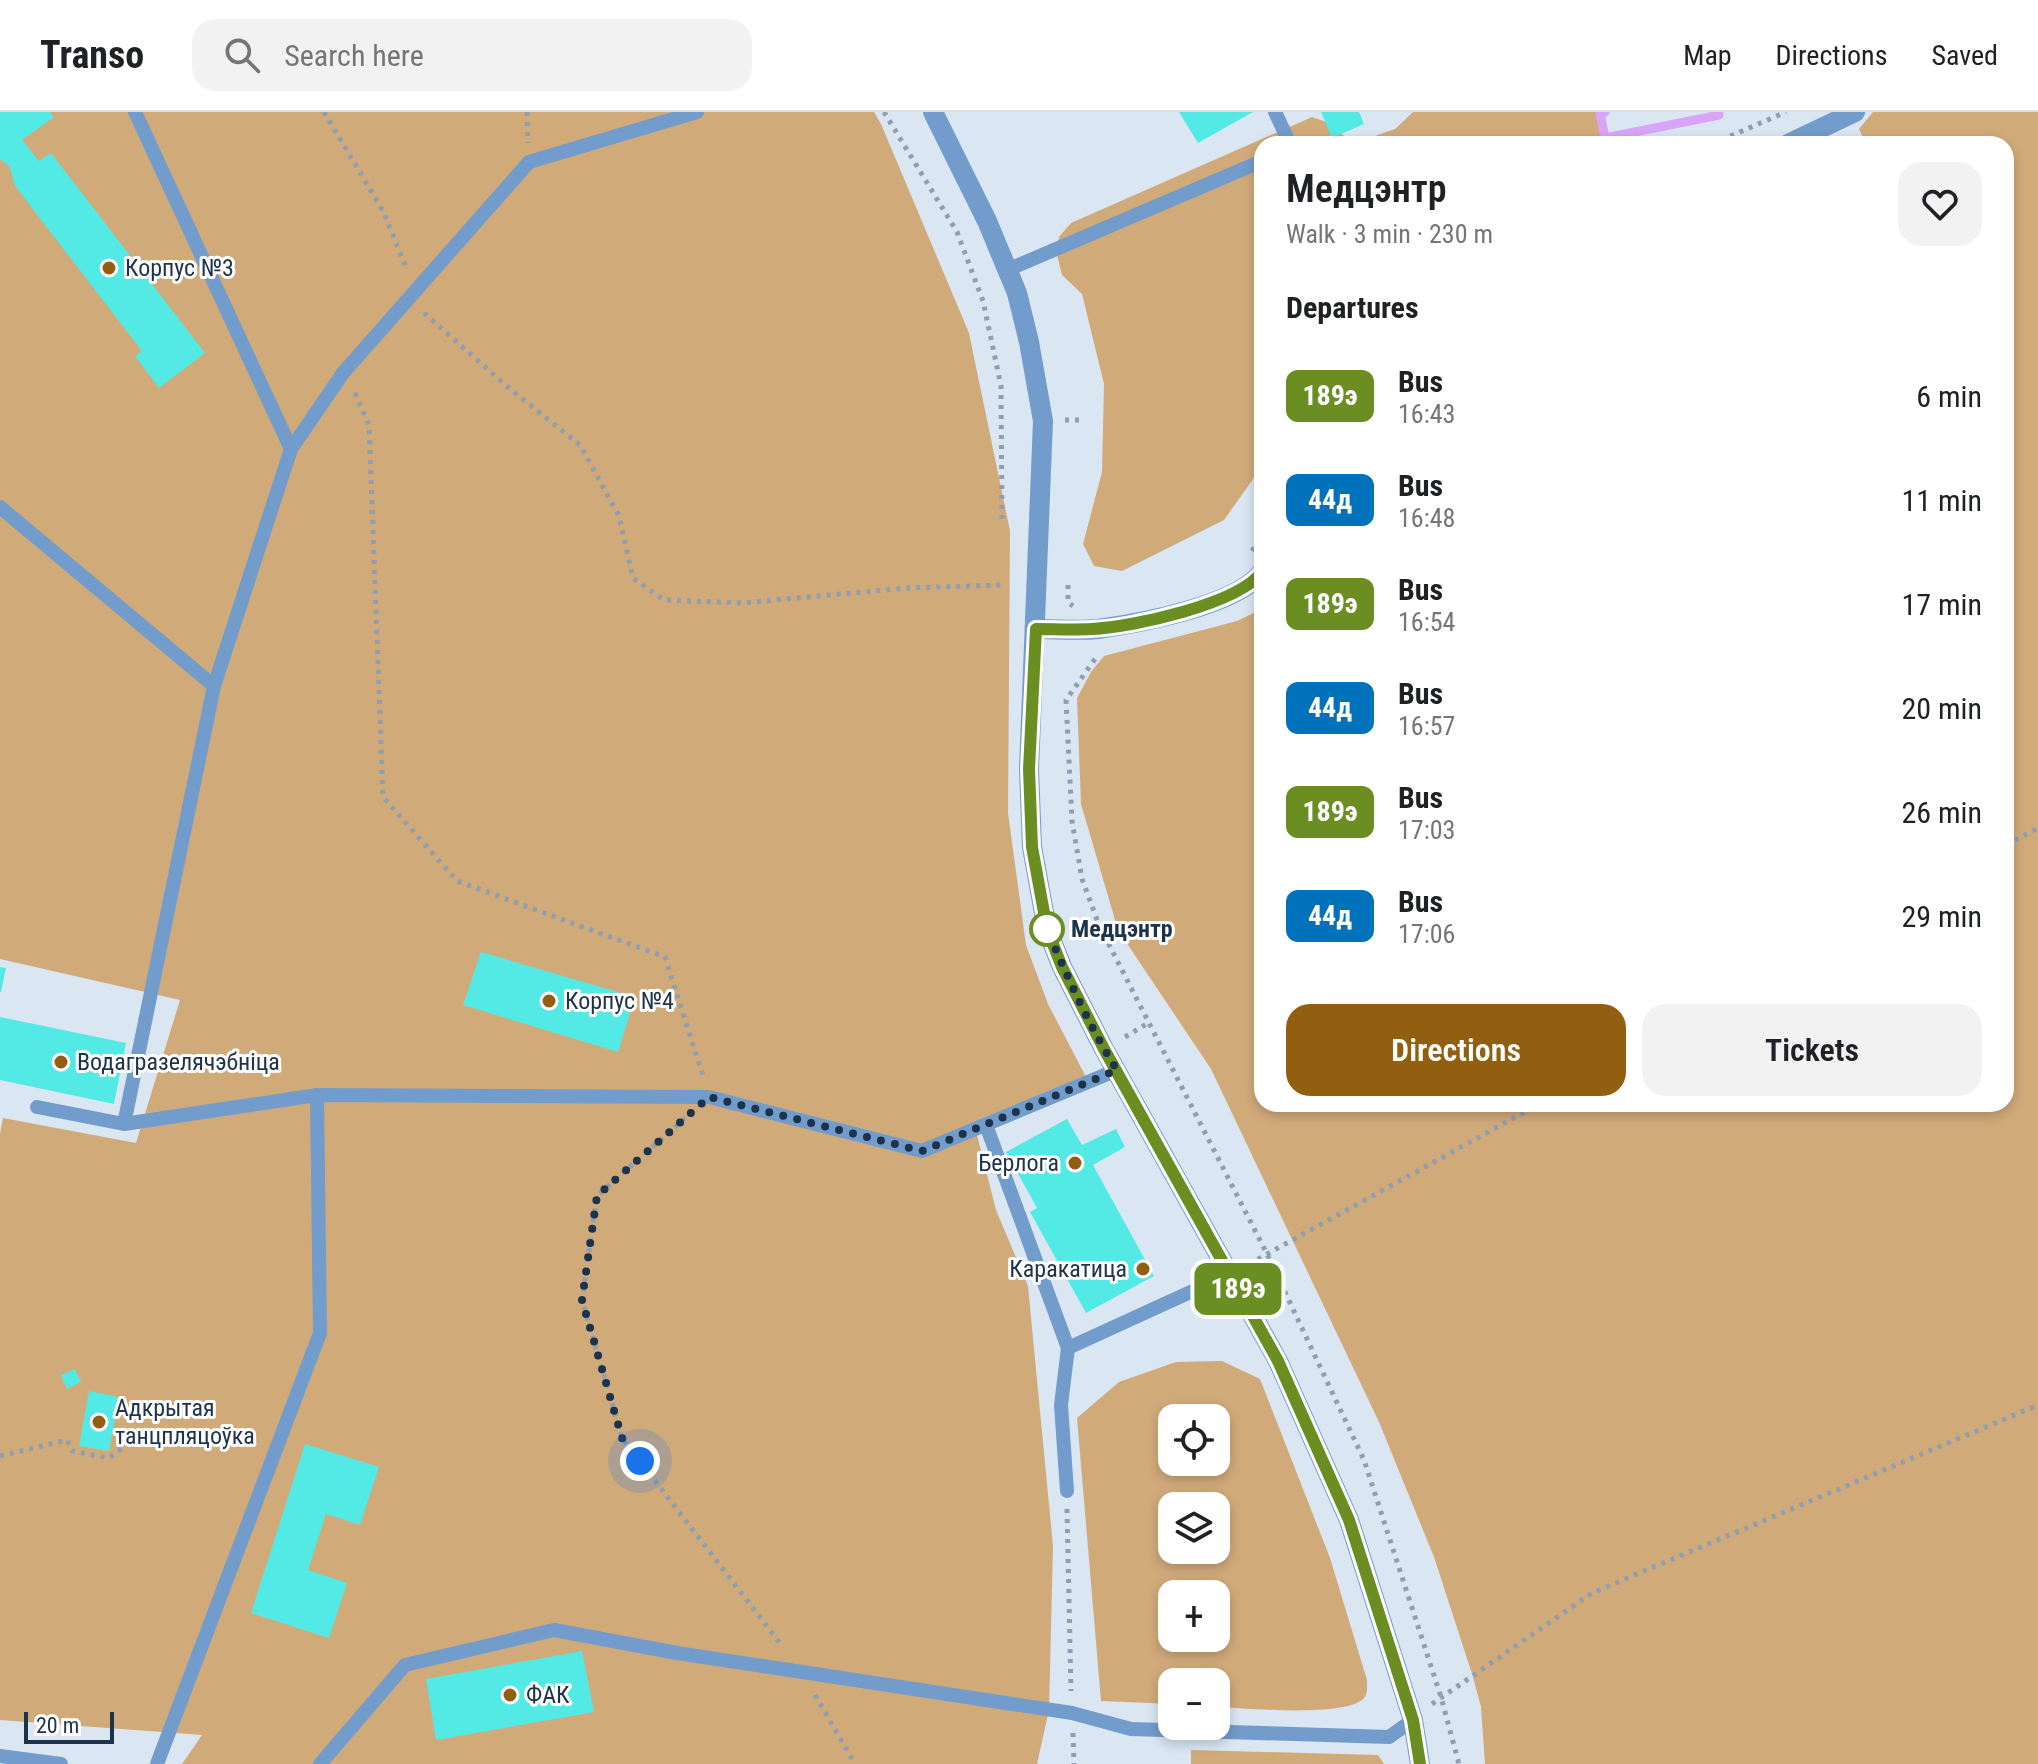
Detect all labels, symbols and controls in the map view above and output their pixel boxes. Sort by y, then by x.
search box [192,19,752,91]
text: Transo [40,33,144,77]
icon: search [220,33,264,77]
text: Search here [284,38,424,73]
text: Map [1683,39,1732,72]
text: Directions [1776,39,1887,72]
text: Saved [1931,39,1998,72]
button: heart [1898,162,1982,246]
text: Медцэнтр [1286,167,1447,211]
text: Walk · 3 min · 230 m [1286,219,1493,249]
place label: Корпус №3 [125,254,234,282]
marker: Корпус №3 [100,259,118,277]
text: Departures [1286,290,1419,325]
text: Bus [1398,364,1443,399]
text: 189э [1302,379,1358,412]
text: 6 min [1916,379,1982,414]
text: 16:43 [1398,399,1455,429]
text: Bus [1398,468,1443,503]
text: 44д [1308,483,1352,516]
text: 11 min [1901,483,1982,518]
text: 16:48 [1398,503,1455,533]
text: Bus [1398,572,1443,607]
text: 189э [1302,587,1358,620]
text: 17 min [1901,587,1982,622]
text: 16:54 [1398,607,1455,637]
text: Bus [1398,676,1443,711]
text: 44д [1308,691,1352,724]
text: 20 min [1901,691,1982,726]
text: 16:57 [1398,711,1455,741]
text: Bus [1398,780,1443,815]
text: 189э [1302,795,1358,828]
text: 26 min [1901,795,1982,830]
text: 17:03 [1398,815,1455,845]
text: Bus [1398,884,1443,919]
text: 44д [1308,899,1352,932]
text: 29 min [1901,899,1982,934]
marker: Медцэнтр [1030,912,1064,946]
place label: Медцэнтр [1071,915,1173,943]
text: 17:06 [1398,919,1455,949]
place label: Корпус №4 [565,987,674,1015]
marker: Корпус №4 [540,992,558,1010]
button: Directions [1286,1004,1626,1096]
button: Tickets [1642,1004,1982,1096]
place label: Водагразелячэбніца [77,1048,280,1076]
marker: Водагразелячэбніца [52,1053,70,1071]
place label: Берлога [978,1149,1059,1177]
marker: Берлога [1066,1154,1084,1172]
place label: Каракатица [1009,1255,1127,1283]
marker: Каракатица [1134,1260,1152,1278]
line badge: 189э [1182,1263,1294,1315]
text: 189э [1210,1272,1266,1305]
place label: Адкрытая танцпляцоўка [115,1394,255,1450]
map controls [1158,1404,1230,1740]
button: locate [1158,1404,1230,1476]
marker: Адкрытая танцпляцоўка [90,1413,108,1431]
your location [620,1441,660,1481]
button: layers [1158,1492,1230,1564]
button: + [1158,1580,1230,1652]
button: − [1158,1668,1230,1740]
place label: ФАК [526,1681,570,1709]
marker: ФАК [501,1686,519,1704]
scale bar [24,1708,114,1744]
text: 20 m [36,1713,79,1738]

